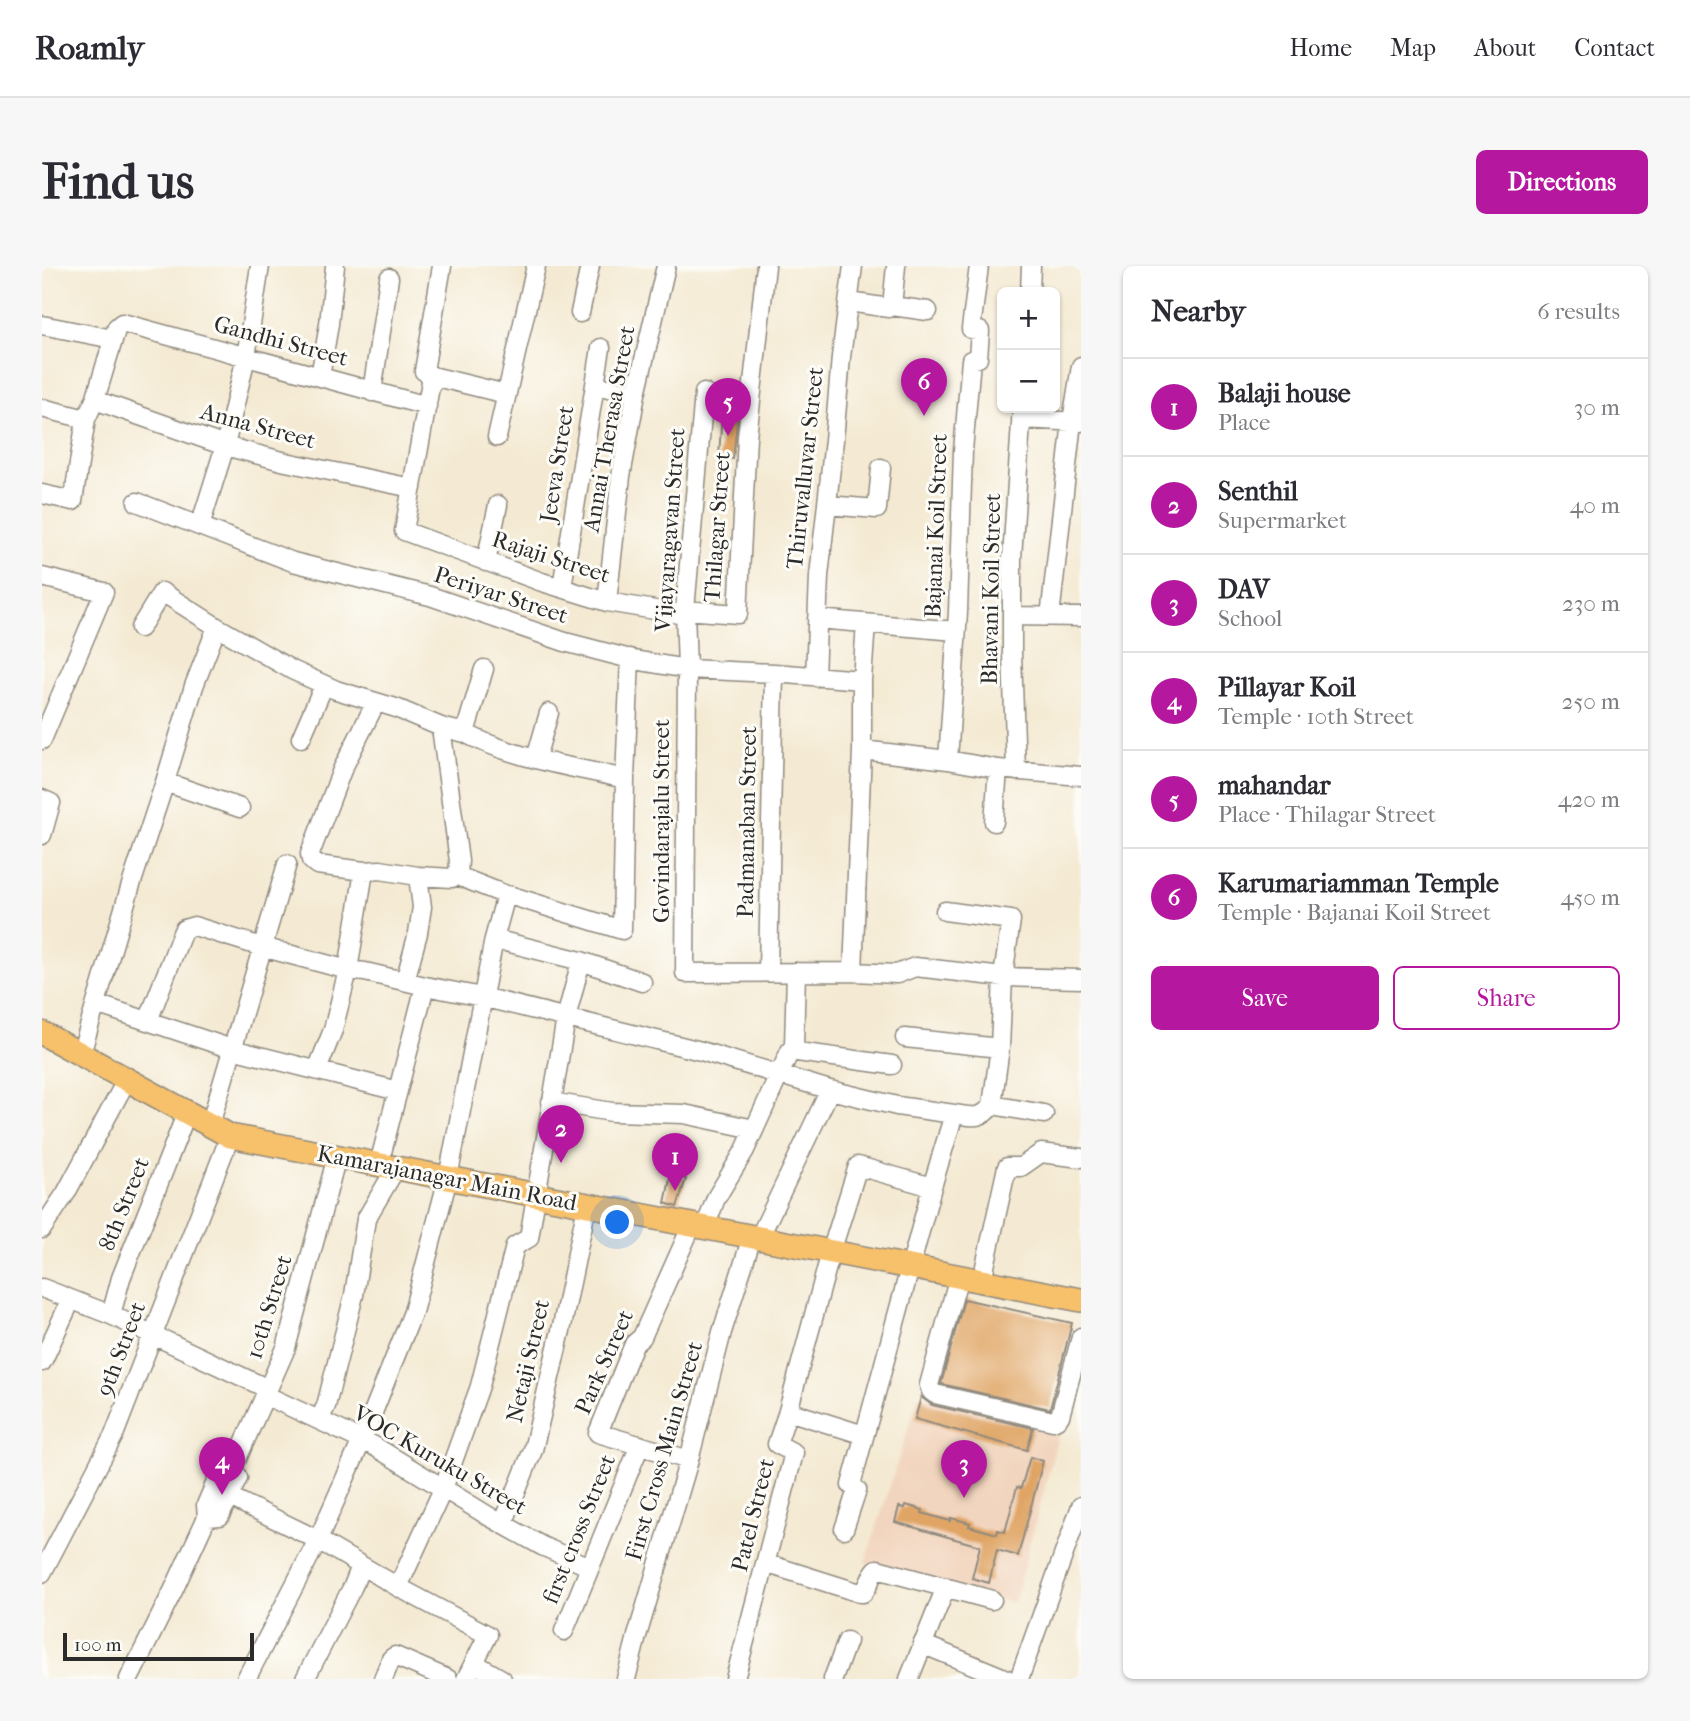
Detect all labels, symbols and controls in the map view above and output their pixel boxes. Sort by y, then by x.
text: Roamly [35,29,144,68]
text: Home [1290,34,1352,62]
text: Map [1390,34,1436,62]
text: About [1474,34,1536,62]
text: Contact [1574,34,1655,62]
button: Directions [1476,150,1648,214]
text: Find us [42,153,194,211]
map controls [997,287,1060,413]
button: + [997,287,1060,350]
text: Nearby [1151,294,1246,329]
text: 6 results [1537,298,1620,325]
street label: Gandhi Street [211,310,351,372]
street label: Annai Therasa Street [577,324,640,535]
button: − [997,350,1060,413]
pin: 6 [901,358,947,416]
street label: Thiruvalluvar Street [781,366,829,570]
pin: 5 [705,378,751,436]
text: Balaji house [1218,378,1351,409]
text: 1 [1170,394,1178,421]
text: 30 m [1574,394,1620,421]
street label: Anna Street [197,397,318,454]
street label: Jeeva Street [534,403,580,526]
text: Place [1218,409,1270,436]
street label: Vijayaragavan Street [649,427,691,634]
street label: Bajanai Koil Street [919,433,953,619]
street label: Thilagar Street [698,451,736,603]
text: Senthil [1218,476,1298,507]
text: 2 [1168,492,1180,519]
text: 40 m [1570,492,1620,519]
street label: Bhavani Koil Street [976,493,1006,685]
text: Supermarket [1218,507,1347,534]
street label: Rajaji Street [489,525,613,589]
street label: Periyar Street [431,561,571,629]
text: DAV [1218,574,1269,605]
text: 3 [1169,590,1179,617]
text: 230 m [1562,590,1620,617]
text: School [1218,605,1282,632]
text: Pillayar Koil [1218,672,1356,703]
text: 4 [1167,688,1181,715]
text: 250 m [1562,688,1620,715]
text: Temple · 10th Street [1218,703,1414,730]
street label: Govindarajalu Street [648,719,675,923]
street label: Padmanaban Street [732,726,762,918]
text: mahandar [1218,770,1330,801]
text: 5 [1169,786,1179,813]
text: 420 m [1558,786,1620,813]
text: Place · Thilagar Street [1218,801,1436,828]
text: Karumariamman Temple [1218,868,1499,899]
text: 6 [1168,884,1180,911]
text: 450 m [1560,884,1620,911]
text: Temple · Bajanai Koil Street [1218,899,1491,926]
button: Save [1151,966,1379,1030]
button: Share [1393,966,1620,1030]
pin: 2 [538,1105,584,1163]
pin: 1 [652,1133,698,1191]
street label: Kamarajanagar Main Road [315,1140,580,1217]
street label: 8th Street [93,1153,155,1255]
your location [600,1205,634,1239]
street label: 10th Street [240,1252,298,1362]
street label: Netaji Street [501,1297,555,1425]
street label: 9th Street [91,1298,151,1400]
street label: Park Street [569,1306,639,1418]
street label: First Cross Main Street [620,1338,708,1564]
street label: VOC Kuruku Street [348,1399,532,1521]
pin: 4 [199,1437,245,1495]
pin: 3 [941,1440,987,1498]
street label: first cross Street [537,1451,621,1607]
street label: Patel Street [726,1456,780,1574]
scale bar [63,1630,254,1662]
text: 100 m [74,1634,122,1656]

